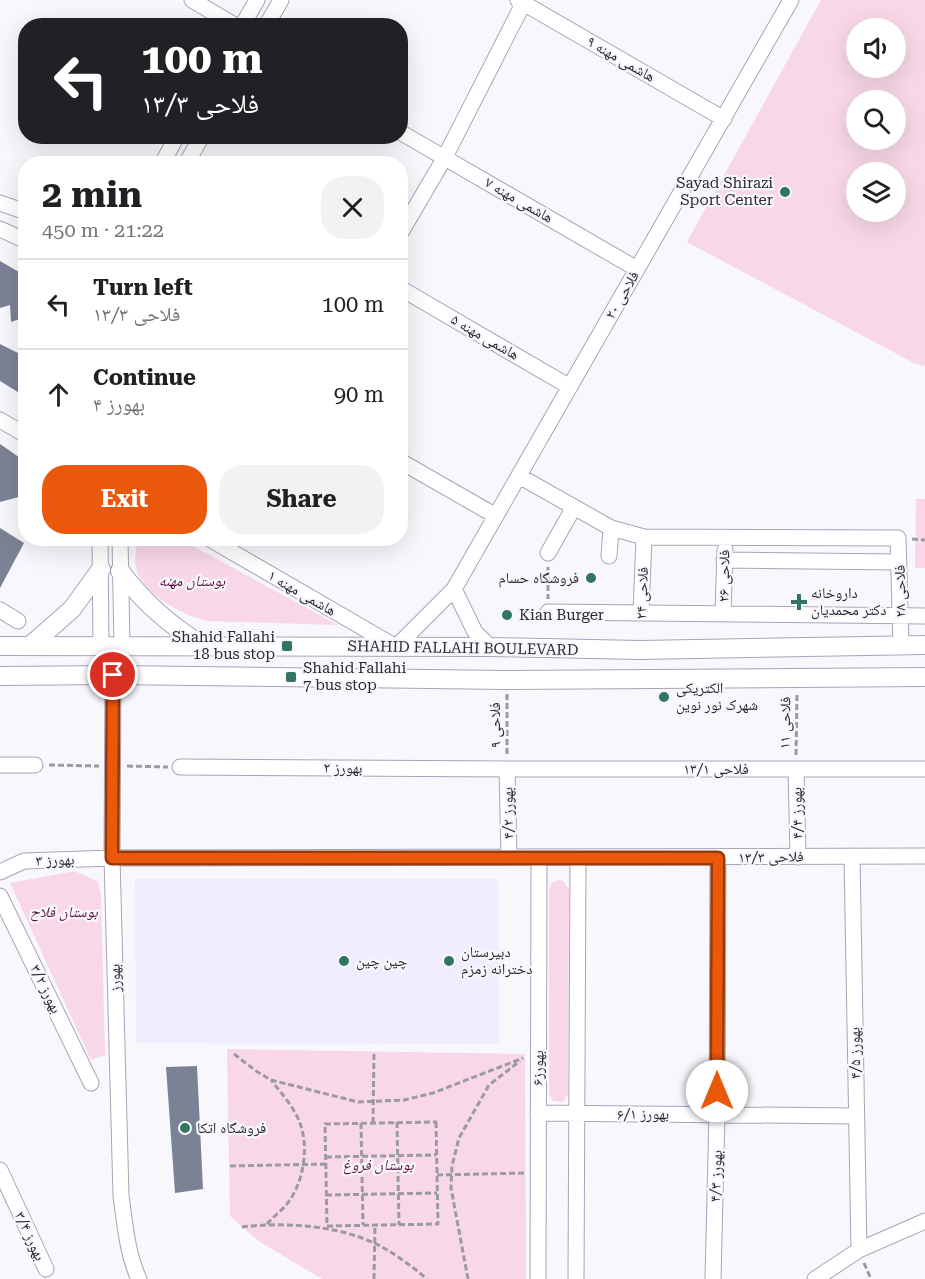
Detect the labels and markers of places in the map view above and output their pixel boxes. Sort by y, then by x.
place label: Sayad Shirazi Sport Center [676,174,773,209]
marker: Sayad Shirazi Sport Center [778,185,792,199]
place label: فروشگاه حسام [499,569,579,588]
marker: فروشگاه حسام [584,571,598,585]
place label: داروخانه دکتر محمدیان [811,584,887,620]
marker: داروخانه دکتر محمدیان [792,595,806,609]
place label: Kian Burger [519,606,604,624]
marker: Kian Burger [500,608,514,622]
place label: Shahid Fallahi 18 bus stop [172,628,275,663]
marker: Shahid Fallahi 18 bus stop [280,639,294,653]
pin [87,649,138,700]
place label: Shahid Fallahi 7 bus stop [303,659,407,694]
marker: Shahid Fallahi 7 bus stop [284,670,298,684]
place label: الکتریکی شهرک نور نوین [676,679,758,715]
marker: الکتریکی شهرک نور نوین [657,690,671,704]
place label: دبیرستان دخترانه زمزم [461,943,533,979]
place label: چین چین [356,952,408,971]
marker: چین چین [337,954,351,968]
marker: دبیرستان دخترانه زمزم [442,954,456,968]
place label: فروشگاه اتکا [197,1119,266,1137]
marker: فروشگاه اتکا [178,1121,192,1135]

